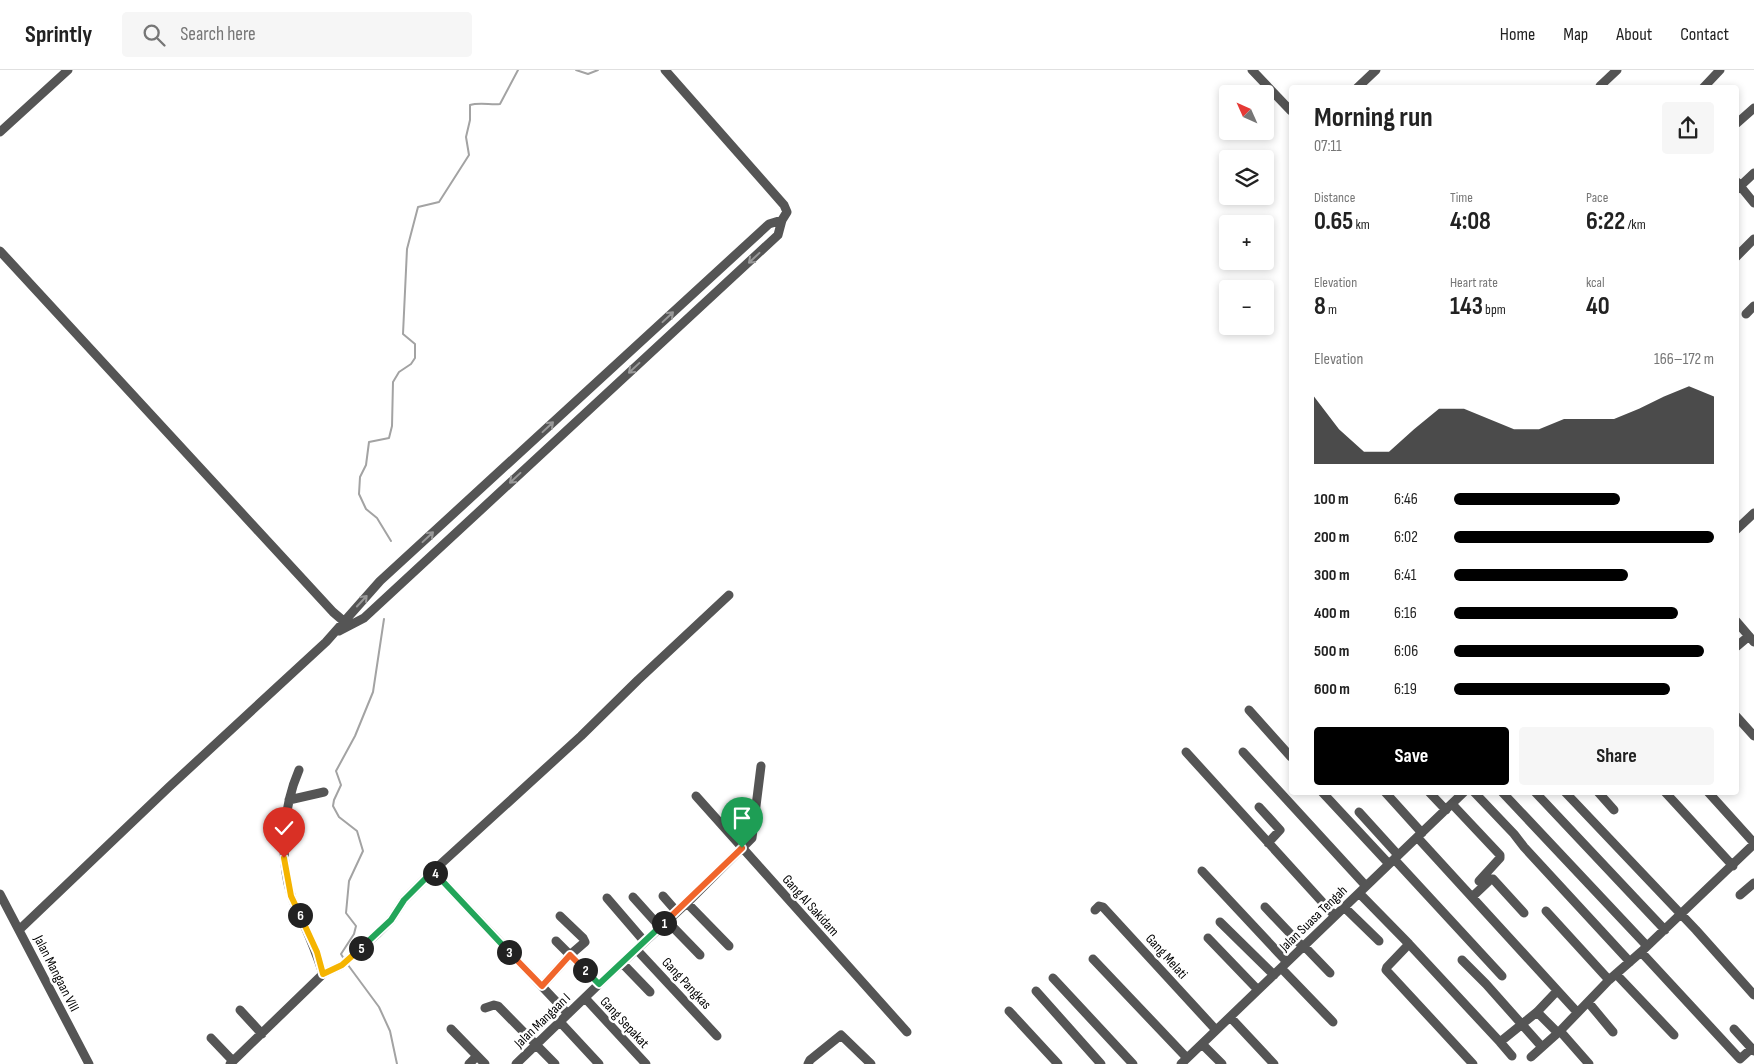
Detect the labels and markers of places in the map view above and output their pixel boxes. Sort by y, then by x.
pin [721,797,763,848]
pin [263,807,305,858]
pin: 4 [422,860,448,886]
pin: 6 [288,902,312,928]
pin: 1 [652,910,676,936]
pin: 5 [348,936,374,960]
pin: 3 [496,940,522,964]
pin: 2 [572,958,598,982]

